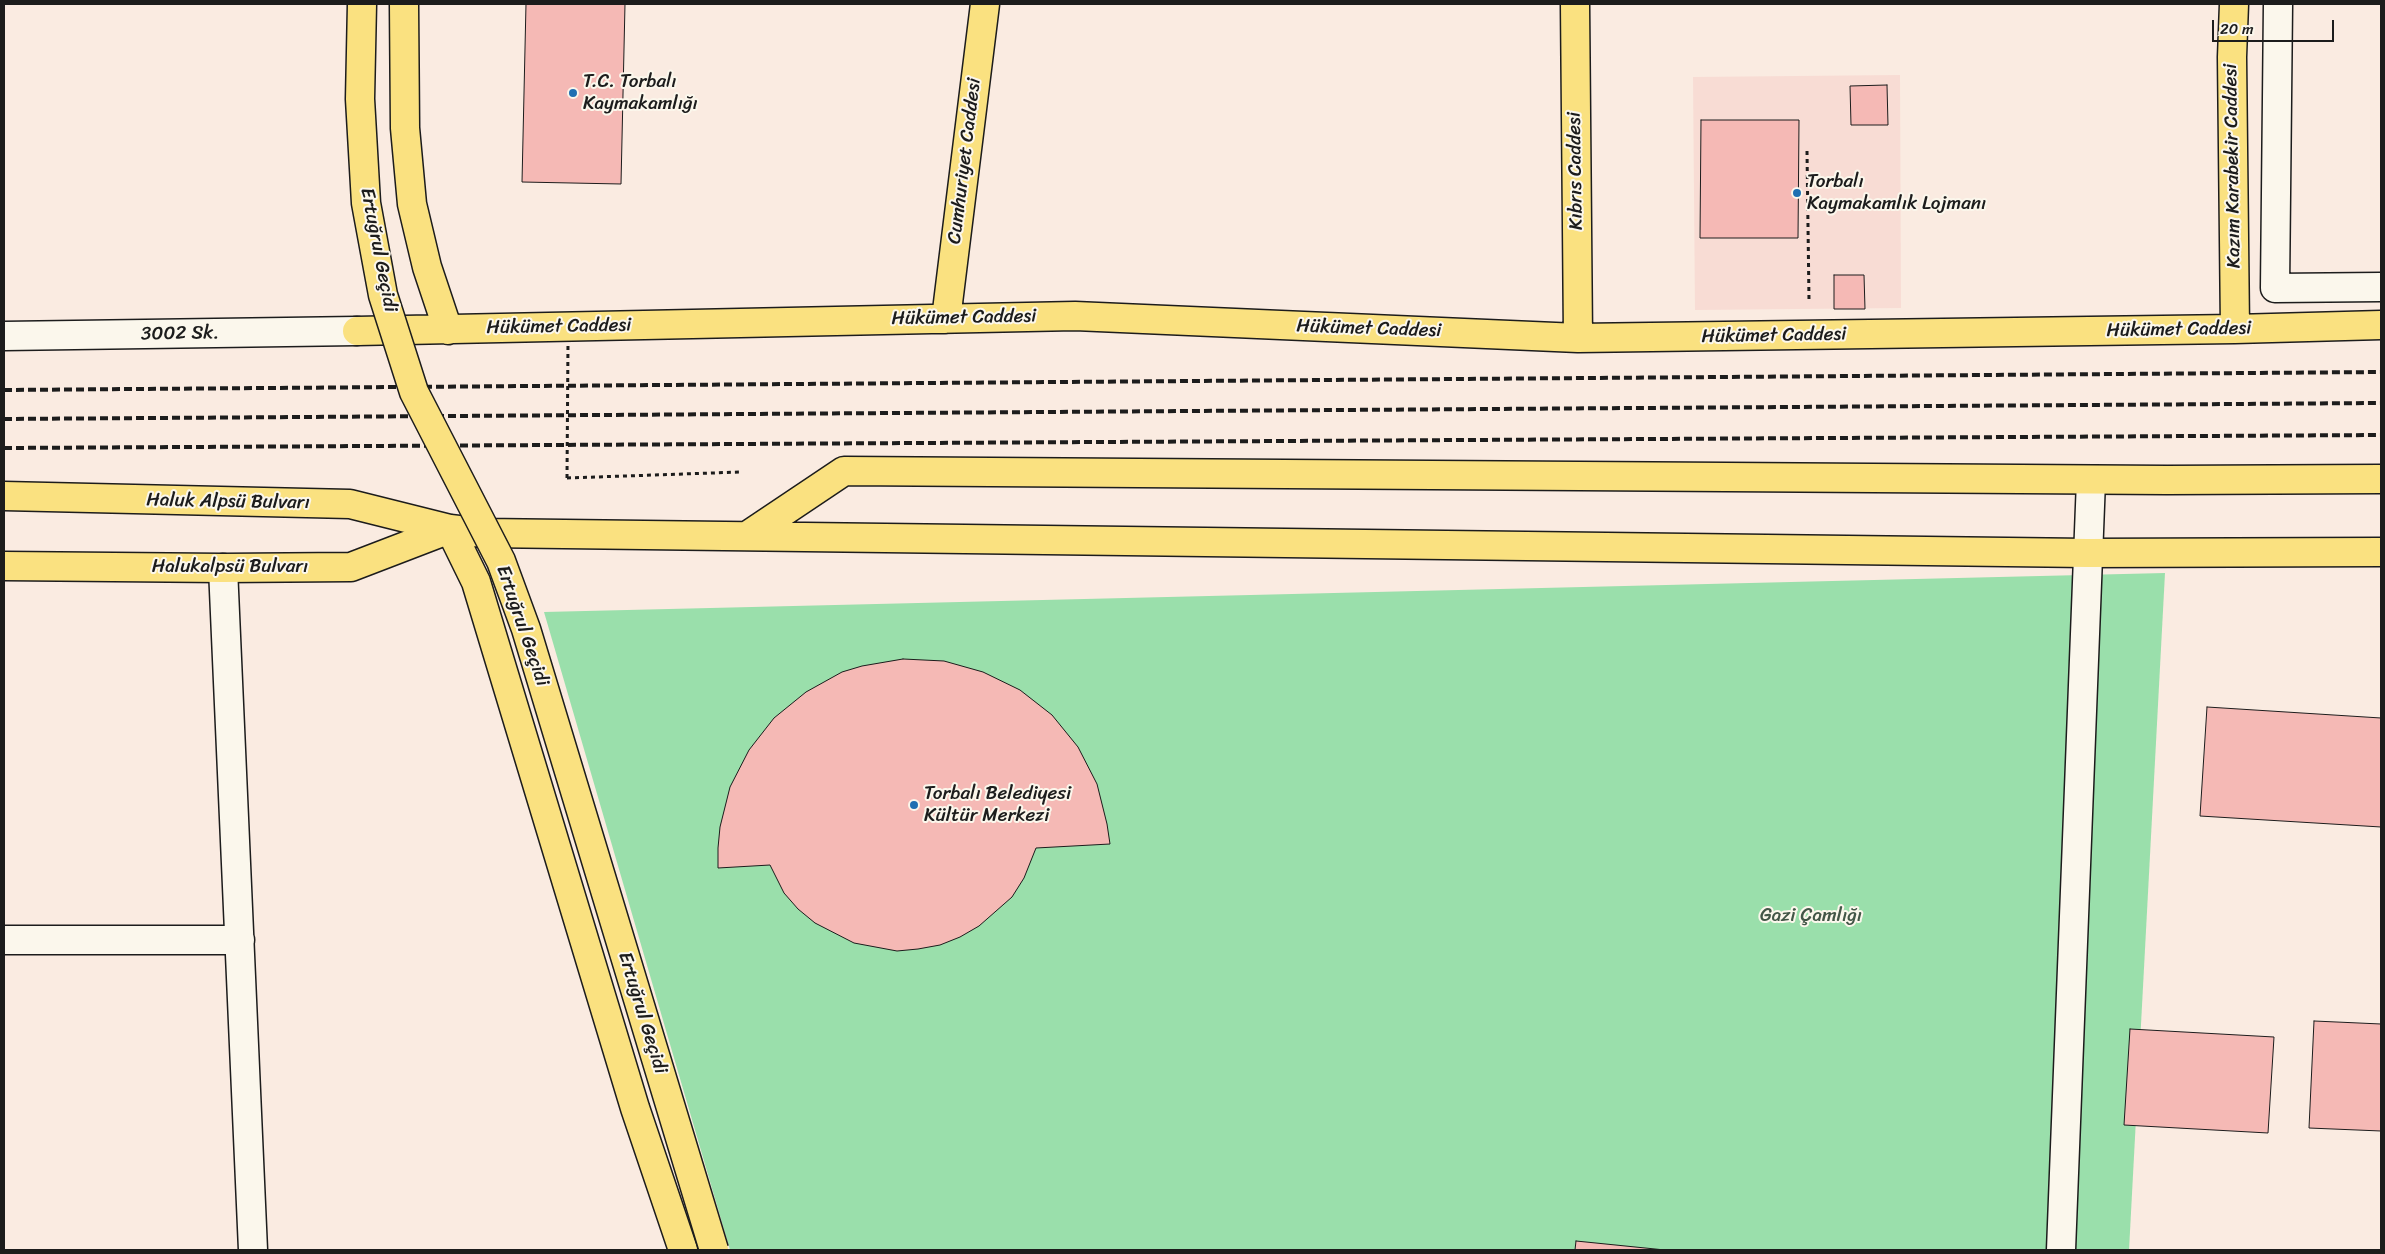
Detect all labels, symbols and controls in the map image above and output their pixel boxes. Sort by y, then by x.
scale bar [2215,10,2338,42]
text: 20 m [2220,16,2254,42]
street label: Kazım Karabekir Caddesi [2220,63,2246,269]
place label: T.C. Torbalı Kaymakamlığı [583,71,698,115]
street label: Cumhuriyet Caddesi [944,77,986,245]
marker: T.C. Torbalı Kaymakamlığı [567,87,579,99]
street label: Kıbrıs Caddesi [1564,112,1588,230]
place label: Torbalı Kaymakamlık Lojmanı [1807,171,1986,215]
street label: Ertuğrul Geçidi [355,186,401,314]
marker: Torbalı Kaymakamlık Lojmanı [1791,187,1803,199]
street label: Hükümet Caddesi [891,305,1037,331]
street label: Hükümet Caddesi [486,314,632,340]
street label: Hükümet Caddesi [1296,315,1442,343]
street label: Hükümet Caddesi [2106,317,2252,343]
street label: 3002 Sk. [141,322,219,346]
street label: Hükümet Caddesi [1701,323,1847,349]
street label: Haluk Alpsü Bulvarı [146,489,310,515]
street label: Halukalpsü Bulvarı [152,556,308,578]
street label: Ertuğrul Geçidi [491,563,553,689]
place label: Torbalı Belediyesi Kültür Merkezi [924,783,1071,827]
marker: Torbalı Belediyesi Kültür Merkezi [908,799,920,811]
park label: Gazi Çamlığı [1760,905,1862,927]
street label: Ertuğrul Geçidi [613,949,671,1077]

